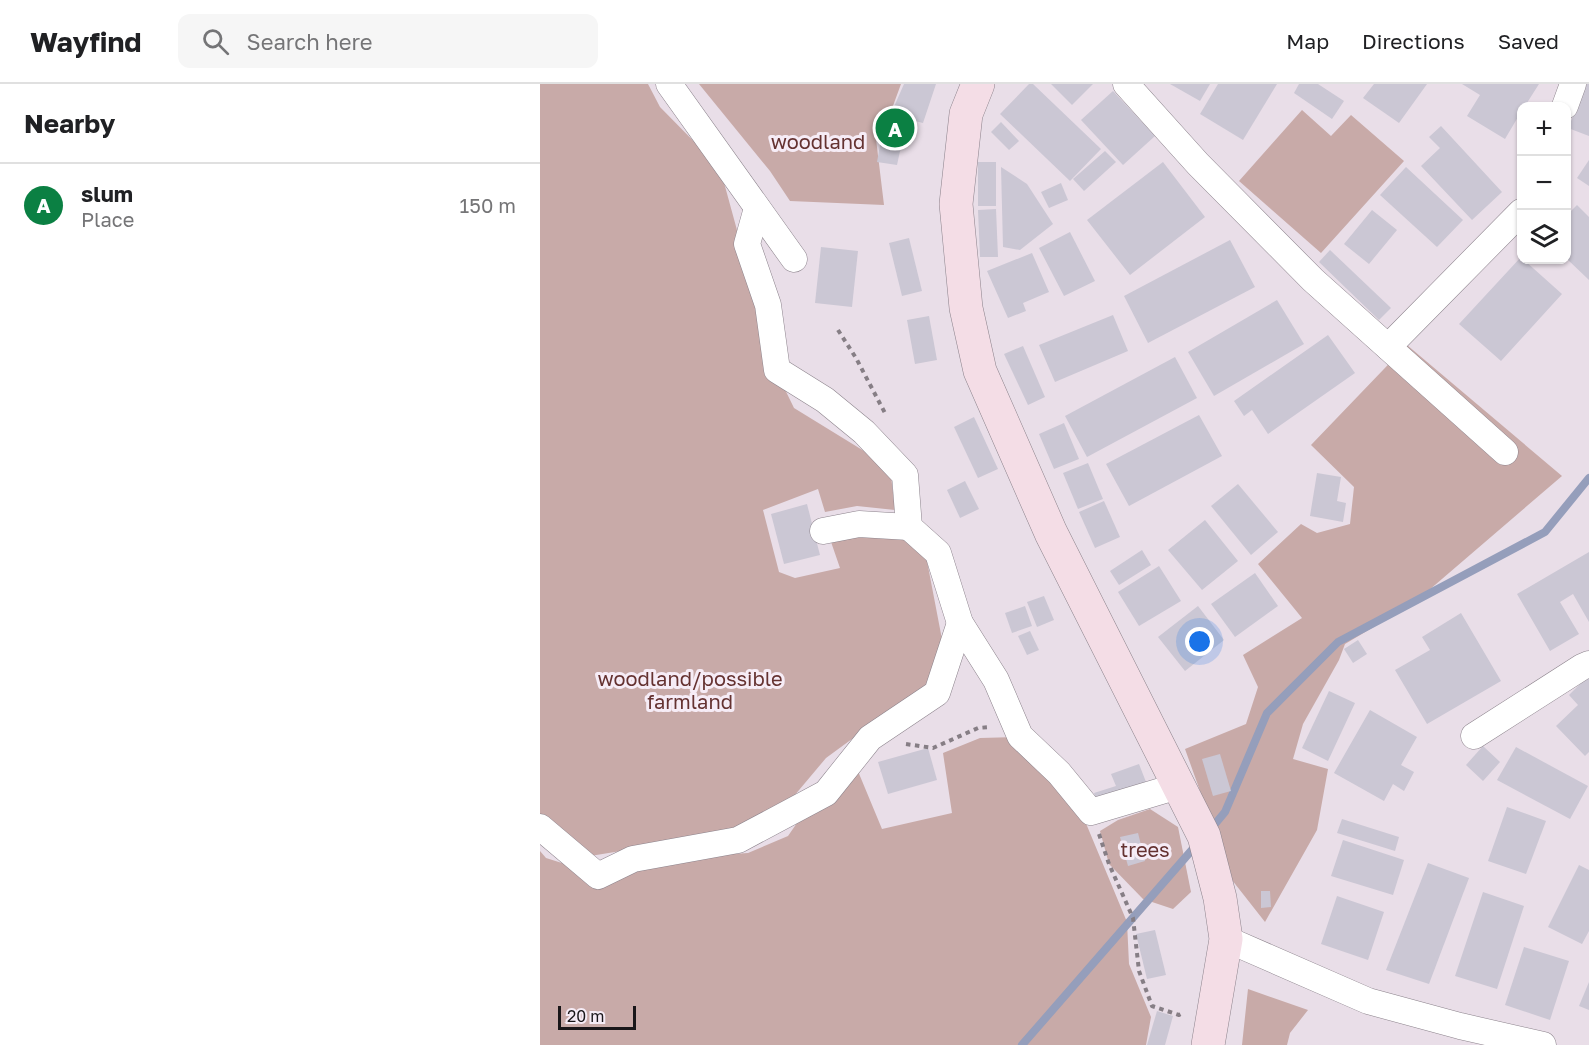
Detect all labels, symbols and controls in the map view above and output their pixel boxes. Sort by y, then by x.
search box [178,14,598,68]
text: Wayfind [30,25,142,58]
icon: search [199,25,232,58]
text: Search here [247,28,373,55]
text: Map [1286,28,1329,54]
text: Directions [1362,28,1465,54]
text: Saved [1498,28,1559,54]
map controls [1517,102,1571,264]
button: + [1517,102,1571,156]
pin: A [876,106,914,150]
text: Nearby [24,108,115,139]
park label: woodland [771,129,865,153]
button: − [1517,156,1571,210]
text: slum [81,180,133,207]
text: A [36,193,51,217]
text: 150 m [460,193,516,217]
text: Place [81,207,134,231]
button: layers [1517,210,1571,264]
your location [1185,627,1214,656]
park label: woodland/possible farmland [597,666,783,713]
park label: trees [1120,837,1170,861]
scale bar [558,1003,636,1030]
text: 20 m [567,1006,604,1026]

